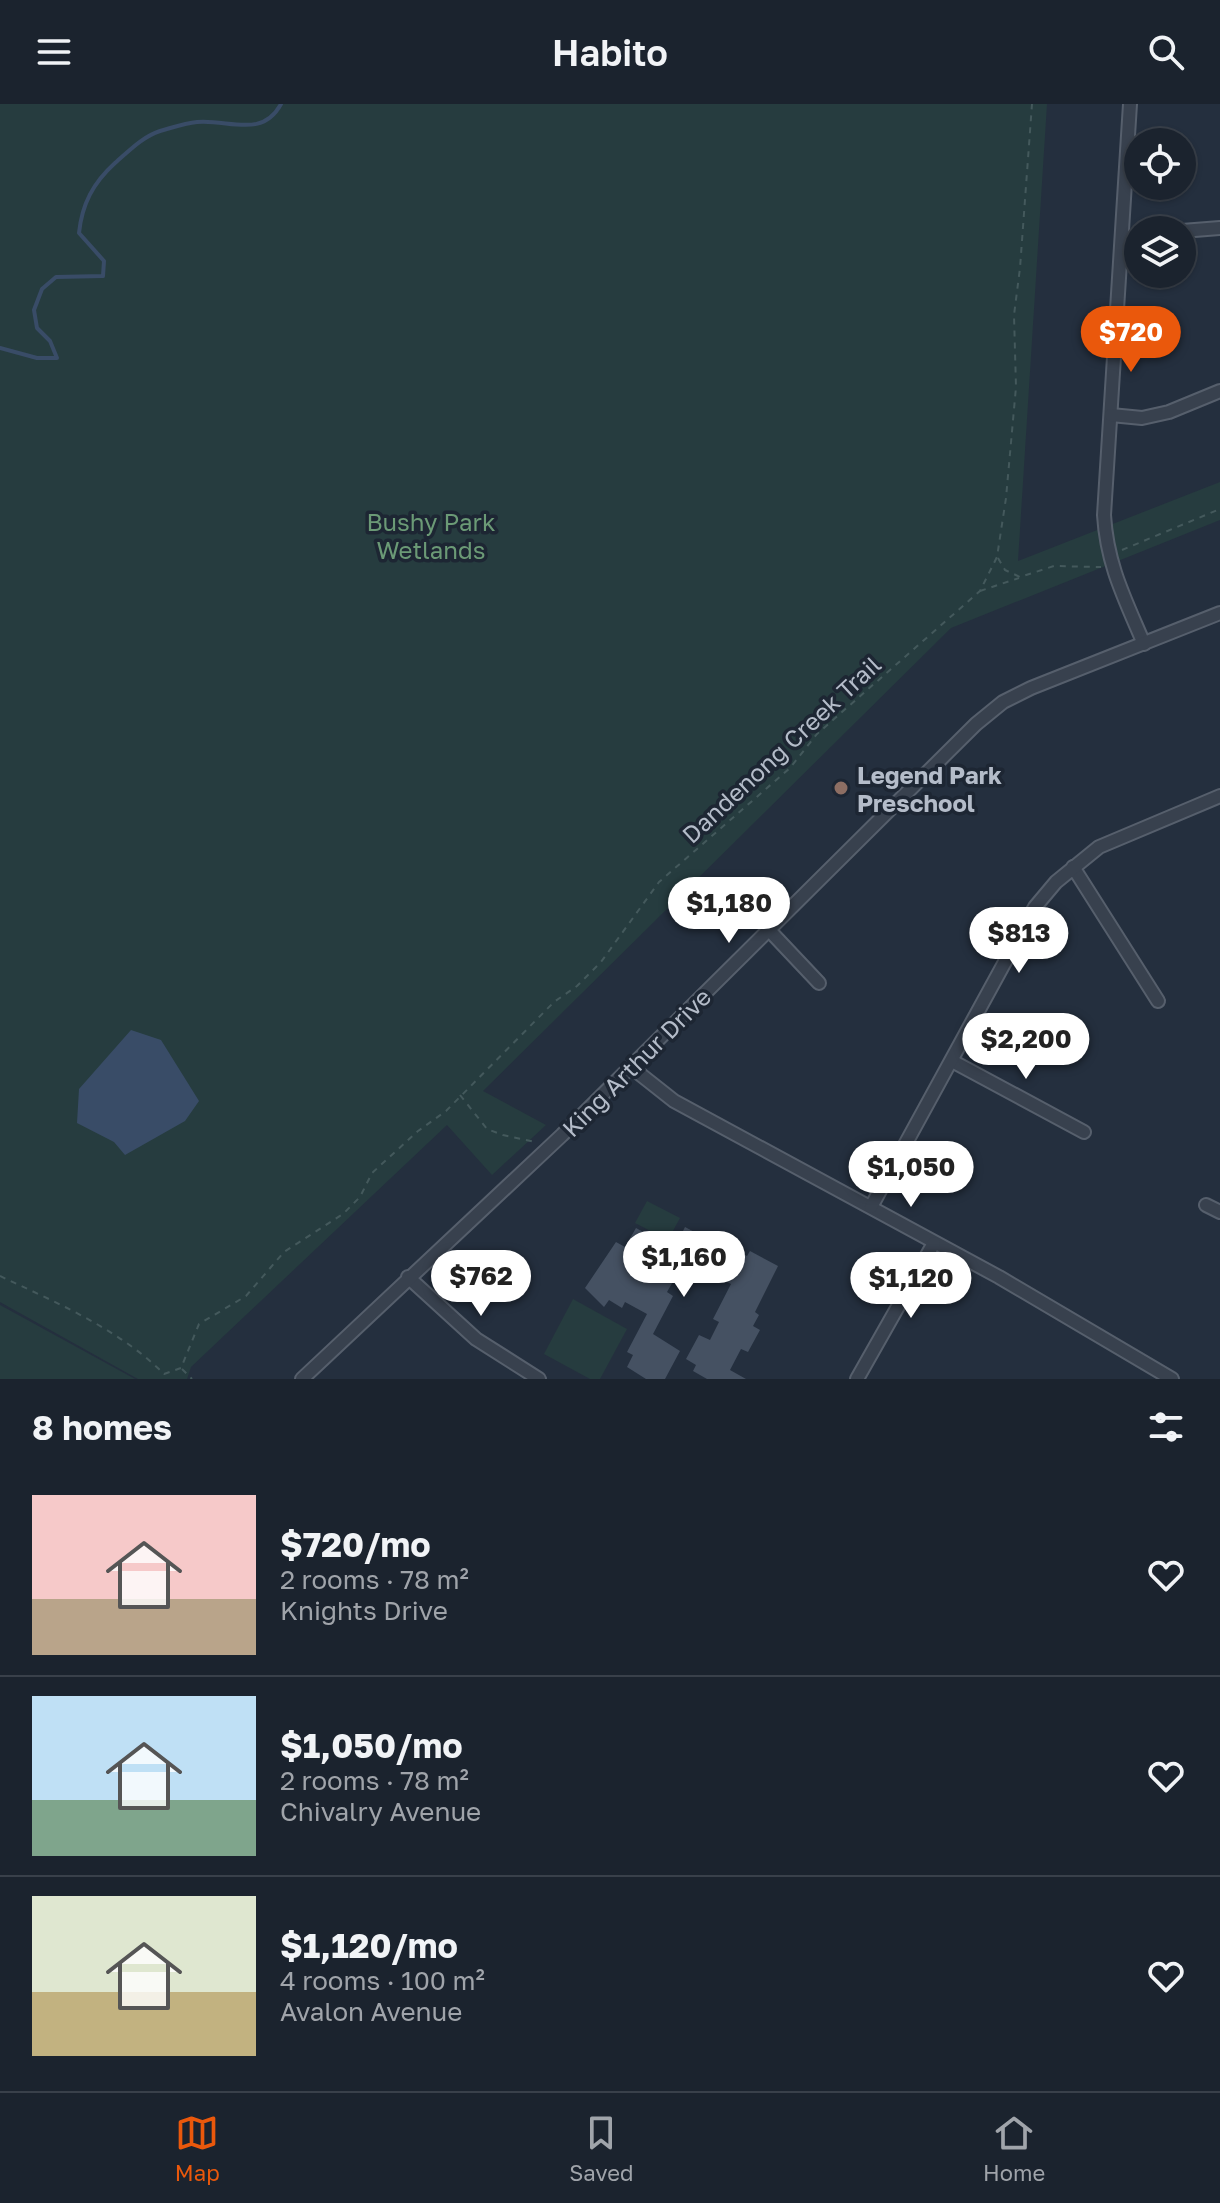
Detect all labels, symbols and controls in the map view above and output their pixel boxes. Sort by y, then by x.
icon: menu [32,30,76,74]
icon: search [1144,30,1188,74]
text: Habito [552,31,668,74]
map controls [1124,128,1196,288]
button: locate [1124,128,1196,200]
button: layers [1124,216,1196,288]
pin: $720 [1084,306,1178,374]
text: $720 [1099,316,1163,347]
park label: Bushy Park Wetlands [367,507,496,564]
street label: Dandenong Creek Trail [676,649,886,849]
place label: Legend Park Preschool [857,760,1002,817]
marker: Legend Park Preschool [832,779,850,797]
pin: $1,180 [664,877,794,945]
text: $1,180 [686,887,772,918]
pin: $813 [972,907,1066,975]
text: $813 [987,917,1051,948]
street label: King Arthur Drive [556,982,716,1142]
pin: $2,200 [961,1013,1091,1081]
text: $2,200 [980,1023,1072,1054]
pin: $1,050 [846,1141,976,1209]
text: $1,050 [867,1151,955,1182]
pin: $1,160 [619,1231,749,1299]
text: $1,160 [641,1241,727,1272]
pin: $762 [434,1250,528,1318]
pin: $1,120 [846,1252,976,1320]
text: $762 [449,1260,513,1291]
text: $1,120 [868,1262,954,1293]
icon: filters [1144,1405,1188,1449]
text: 8 homes [32,1407,172,1447]
text: $720/mo [280,1524,431,1564]
icon: home [96,1527,192,1623]
icon: heart [1144,1553,1188,1597]
text: 2 rooms · 78 m² [280,1564,469,1595]
text: Knights Drive [280,1595,448,1626]
text: $1,050/mo [280,1725,463,1765]
icon: home [96,1728,192,1824]
icon: heart [1144,1754,1188,1798]
text: 2 rooms · 78 m² [280,1765,469,1796]
text: Chivalry Avenue [280,1796,481,1827]
text: $1,120/mo [280,1925,458,1965]
icon: home [96,1928,192,2024]
icon: heart [1144,1954,1188,1998]
text: 4 rooms · 100 m² [280,1965,485,1996]
text: Avalon Avenue [280,1996,462,2027]
tab: Map [175,2111,220,2186]
tab: Saved [569,2111,633,2186]
tab: Home [983,2111,1045,2186]

